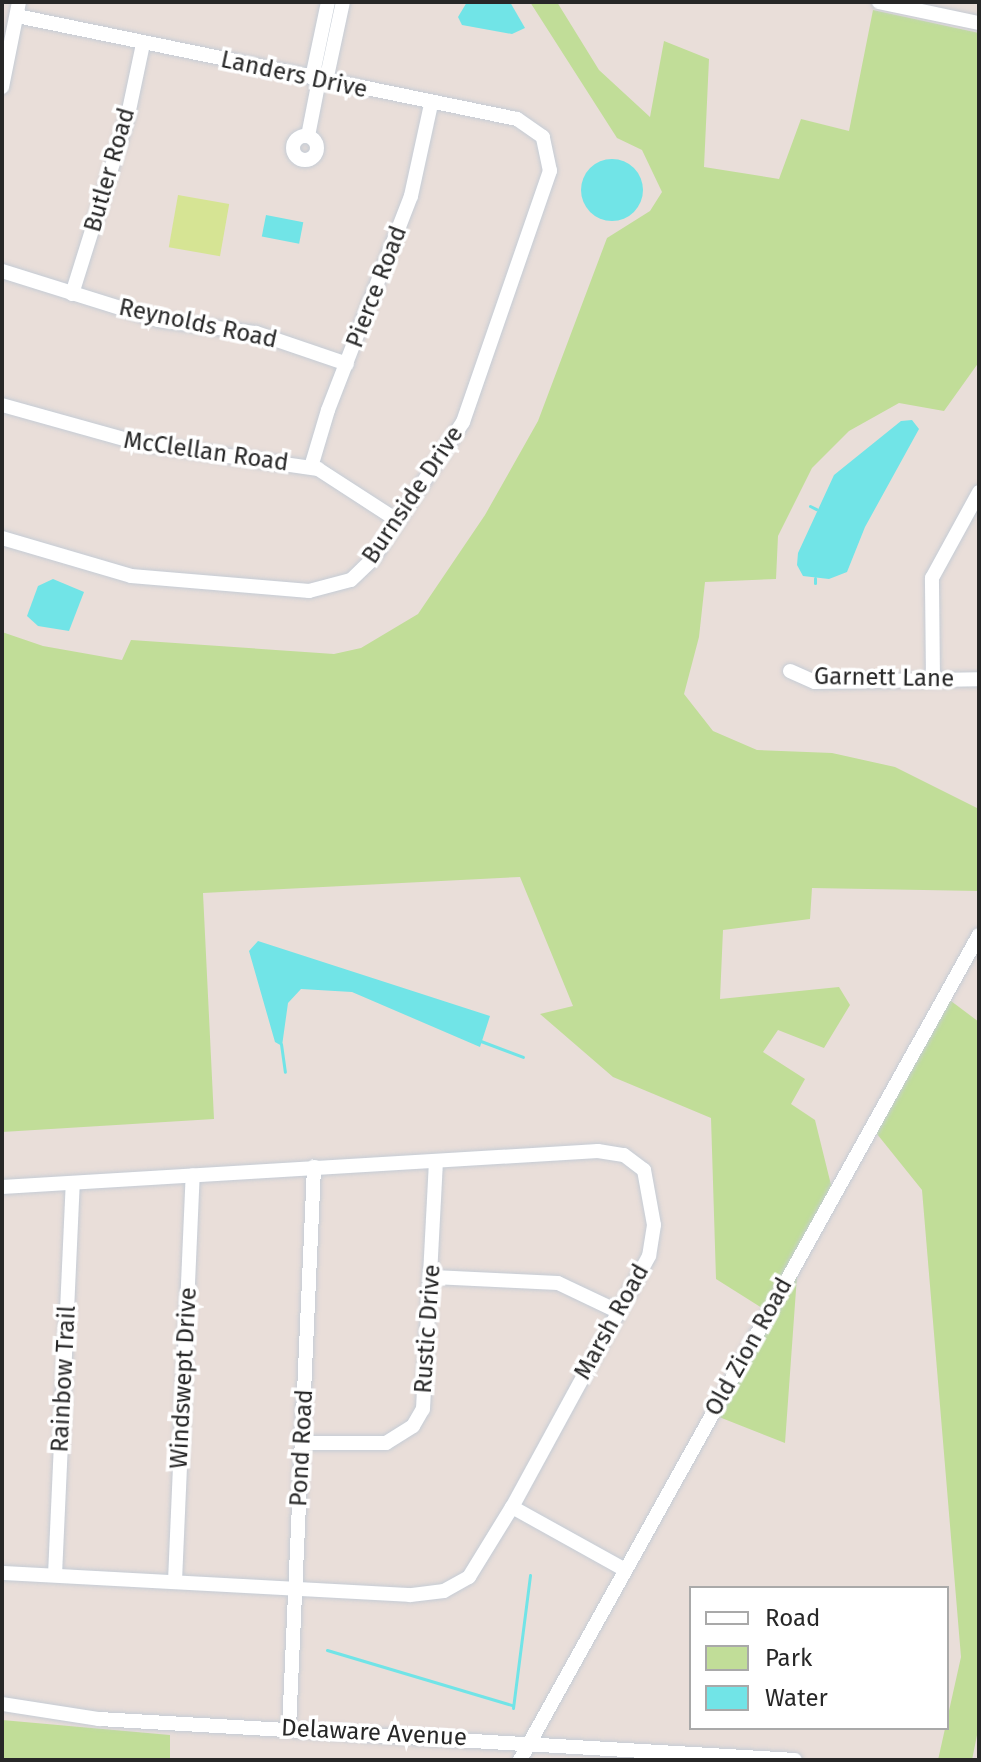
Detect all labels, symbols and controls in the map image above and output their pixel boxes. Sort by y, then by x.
street label: Landers Drive [218,45,370,105]
street label: Butler Road [79,105,141,235]
street label: Pierce Road [341,222,413,352]
street label: Reynolds Road [116,293,280,355]
street label: Burnside Drive [356,421,470,569]
street label: McClellan Road [122,426,290,478]
street label: Garnett Lane [814,662,954,694]
street label: Marsh Road [568,1259,656,1385]
street label: Rustic Drive [409,1264,447,1394]
street label: Old Zion Road [699,1273,799,1421]
street label: Windswept Drive [165,1286,203,1470]
street label: Rainbow Trail [46,1305,82,1453]
street label: Pond Road [285,1389,319,1507]
legend [689,1586,949,1730]
text: Road [765,1604,820,1632]
text: Park [765,1644,812,1672]
text: Water [765,1684,828,1712]
street label: Delaware Avenue [280,1714,468,1752]

